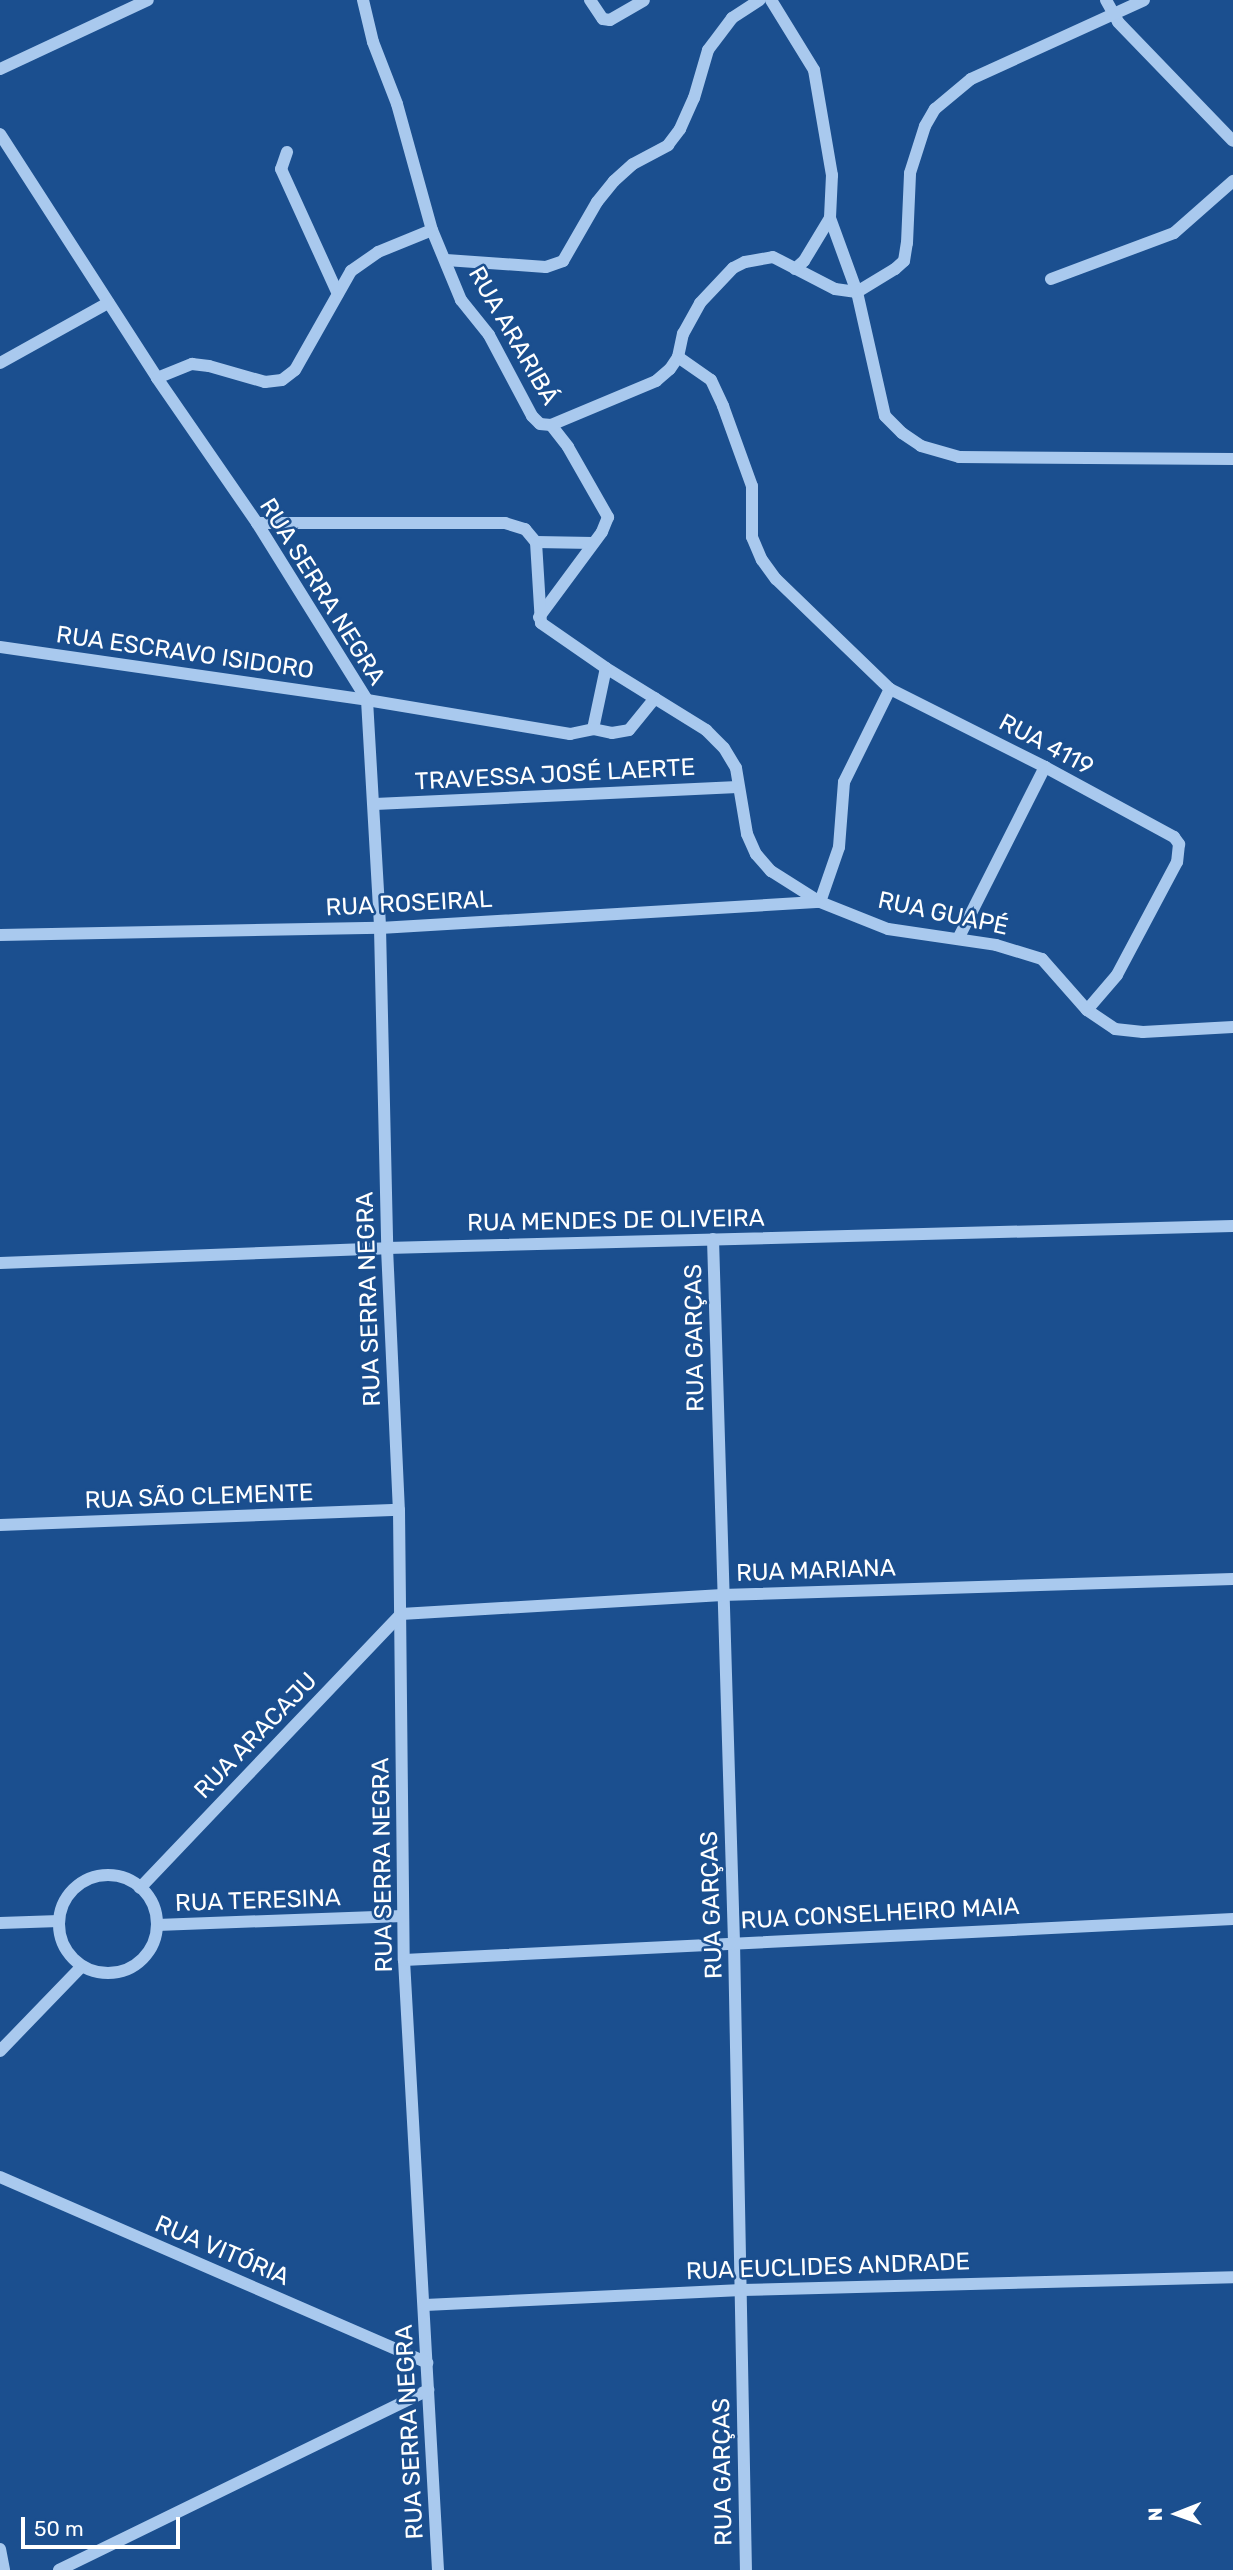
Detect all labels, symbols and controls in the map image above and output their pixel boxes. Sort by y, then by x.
street label: RUA ARARIBÁ [461,261,565,411]
street label: RUA SERRA NEGRA [252,493,392,691]
street label: RUA ESCRAVO ISIDORO [54,621,316,685]
street label: RUA 4119 [994,708,1098,782]
street label: TRAVESSA JOSÉ LAERTE [414,753,696,797]
street label: RUA ROSEIRAL [325,885,493,923]
street label: RUA GUAPÉ [875,886,1011,942]
street label: RUA SERRA NEGRA [351,1190,387,1408]
street label: RUA MENDES DE OLIVEIRA [467,1204,765,1238]
street label: RUA GARÇAS [679,1263,711,1413]
street label: RUA SÃO CLEMENTE [84,1479,314,1515]
street label: RUA MARIANA [735,1554,897,1588]
street label: RUA ARACAJU [188,1666,324,1806]
street label: RUA SERRA NEGRA [367,1757,399,1973]
street label: RUA GARÇAS [695,1830,729,1980]
street label: RUA TERESINA [174,1884,342,1918]
street label: RUA CONSELHEIRO MAIA [739,1892,1021,1936]
street label: RUA VITÓRIA [150,2209,294,2293]
street label: RUA EUCLIDES ANDRADE [685,2248,971,2286]
street label: RUA SERRA NEGRA [390,2323,430,2541]
street label: RUA GARÇAS [707,2397,739,2547]
north arrow [1142,2479,1212,2549]
scale bar [24,2504,184,2548]
text: N [1144,2507,1167,2521]
text: 50 m [34,2516,84,2541]

